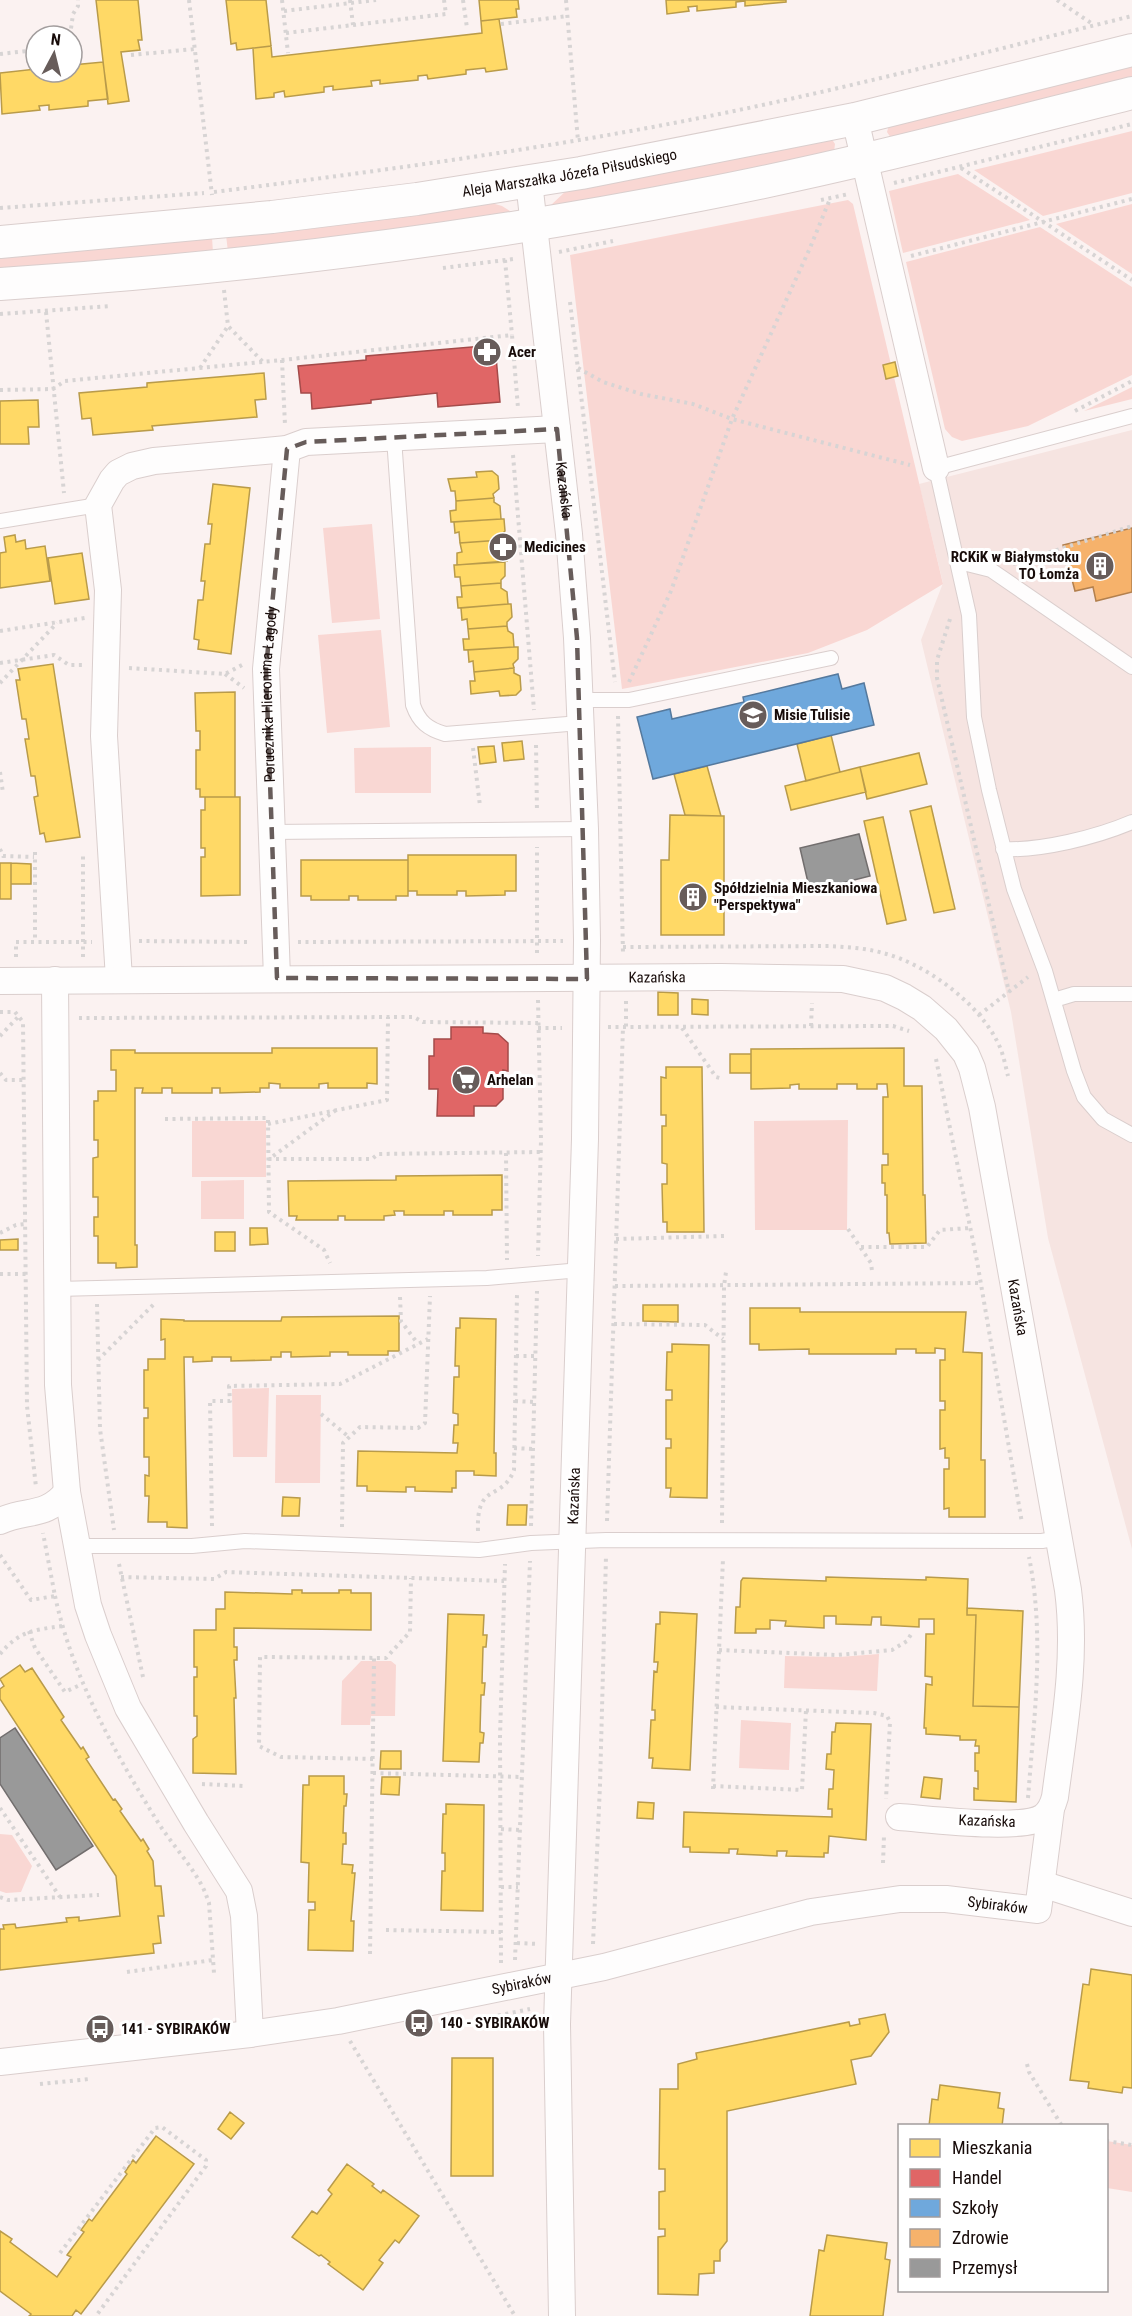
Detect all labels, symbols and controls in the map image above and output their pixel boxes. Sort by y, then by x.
north arrow [24,24,84,84]
text: N [50,30,62,50]
street label: Aleja Marszałka Józefa Piłsudskiego [461,145,678,201]
pharmacy icon: Acer [471,336,503,368]
place label: Acer [508,343,536,361]
street label: Kazańska [552,461,576,519]
pharmacy icon: Medicines [487,531,519,563]
place label: Medicines [524,538,586,556]
place label: RCKiK w Białymstoku TO Łomża [951,548,1079,583]
building icon: RCKiK w Białymstoku TO Łomża [1084,550,1116,582]
street label: Porucznika Hieronima Łagody [257,605,281,783]
school or university icon: Misie Tulisie [737,699,769,731]
place label: Misie Tulisie [774,706,850,724]
place label: Spółdzielnia Mieszkaniowa "Perspektywa" [714,879,877,914]
building icon: Spółdzielnia Mieszkaniowa "Perspektywa" [677,881,709,913]
street label: Kazańska [628,968,686,987]
supermarket icon: Arhelan [450,1064,482,1096]
place label: Arhelan [487,1071,534,1089]
street label: Kazańska [1004,1278,1032,1337]
street label: Kazańska [564,1467,584,1525]
street label: Kazańska [958,1811,1016,1831]
street label: Sybiraków [967,1893,1029,1918]
street label: Sybiraków [490,1969,553,1999]
bus stop icon: 140 - SYBIRAKÓW [403,2007,435,2039]
bus stop icon: 141 - SYBIRAKÓW [84,2013,116,2045]
place label: 140 - SYBIRAKÓW [440,2014,549,2032]
place label: 141 - SYBIRAKÓW [121,2020,230,2038]
legend [898,2124,1108,2292]
text: Mieszkania [952,2137,1032,2158]
text: Handel [952,2167,1002,2188]
text: Szkoły [952,2197,999,2218]
text: Zdrowie [952,2227,1009,2248]
text: Przemysł [952,2257,1018,2278]

